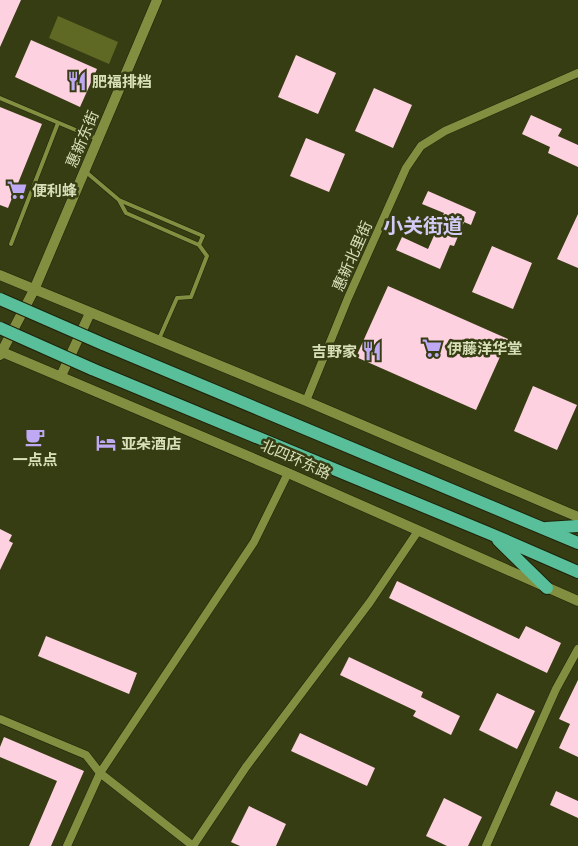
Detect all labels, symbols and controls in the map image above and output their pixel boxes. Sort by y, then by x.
restaurant icon: 肥福排档 [66,70,88,92]
place label: 肥福排档 [92,72,152,91]
street label: 惠新东街 [62,108,102,170]
supermarket icon: 便利蜂 [6,179,28,201]
place label: 便利蜂 [32,181,77,200]
district label: 小关街道 [383,214,463,238]
street label: 惠新北里街 [328,218,376,294]
supermarket icon: 伊藤洋华堂 [421,337,443,359]
place label: 伊藤洋华堂 [447,339,522,358]
restaurant icon: 吉野家 [361,340,383,362]
place label: 吉野家 [312,342,357,361]
cafe icon: 一点点 [24,426,46,448]
hotel icon: 亚朵酒店 [95,432,117,454]
place label: 亚朵酒店 [121,434,181,453]
street label: 北四环东路 [258,435,334,483]
place label: 一点点 [12,450,58,469]

